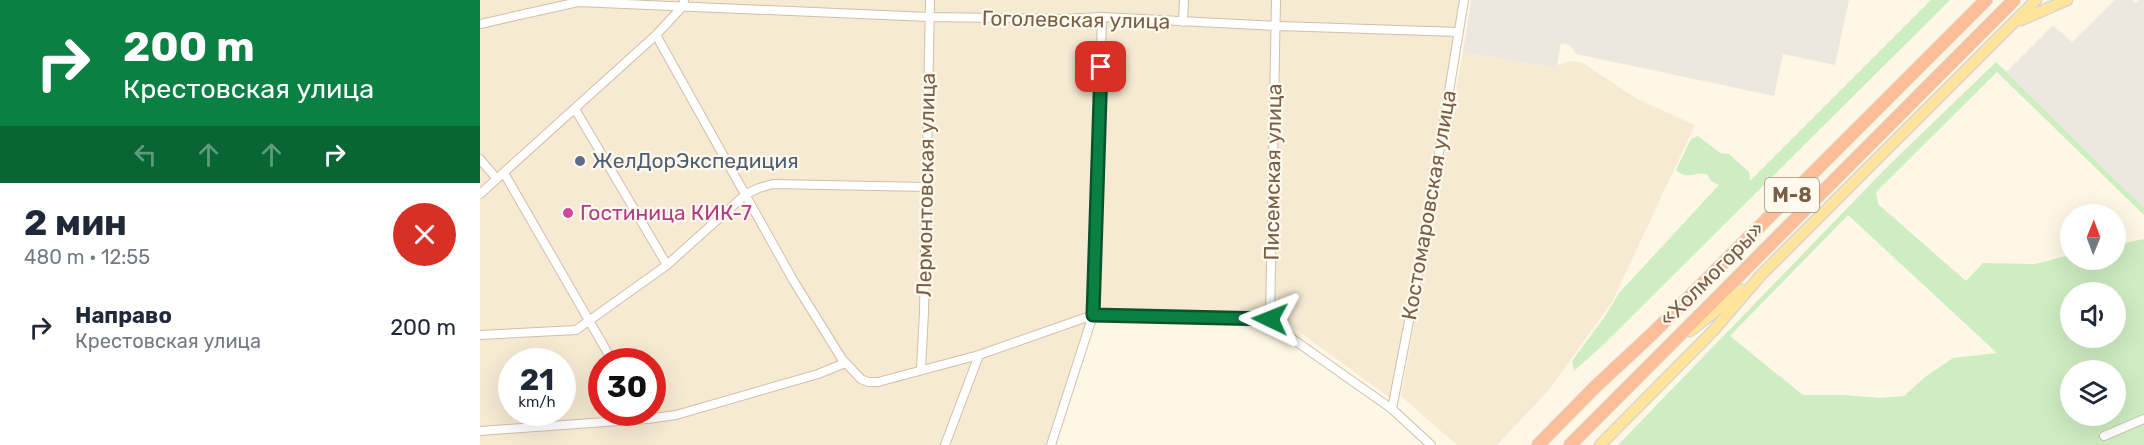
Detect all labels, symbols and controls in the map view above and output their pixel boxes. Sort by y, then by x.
street label: Гоголевская улица [982,5,1170,34]
text: 200 m [123,22,255,72]
icon: right [24,24,102,102]
pin [1075,41,1126,92]
icon: arrive [1084,50,1117,83]
text: Крестовская улица [123,73,374,105]
street label: Лермонтовская улица [911,73,940,297]
street label: Писемская улица [1258,83,1287,261]
street label: Костомаровская улица [1396,88,1461,322]
icon: left [129,138,162,171]
icon: ahead [192,138,225,171]
icon: ahead [255,138,288,171]
icon: right [318,138,351,171]
place label: ЖелДорЭкспедиция [592,148,799,173]
marker: ЖелДорЭкспедиция [573,154,587,168]
road number: М-8 [1765,178,1819,212]
place label: Гостиница КИК-7 [580,200,752,225]
text: 2 мин [24,201,127,244]
button: close [393,203,456,266]
north arrow [2060,204,2126,270]
map controls [2060,204,2126,426]
marker: Гостиница КИК-7 [561,206,575,220]
street label: «Холмогоры» [1654,216,1769,331]
text: 480 m · 12:55 [24,245,150,269]
button: sound [2060,282,2126,348]
position arrow [1238,287,1302,351]
text: Направо [75,302,172,329]
icon: right [24,311,57,344]
text: 200 m [390,314,456,341]
text: Крестовская улица [75,329,261,353]
speed limit sign: 30 [588,348,666,426]
button: layers [2060,360,2126,426]
text: 21 [520,362,554,398]
text: km/h [518,393,556,411]

